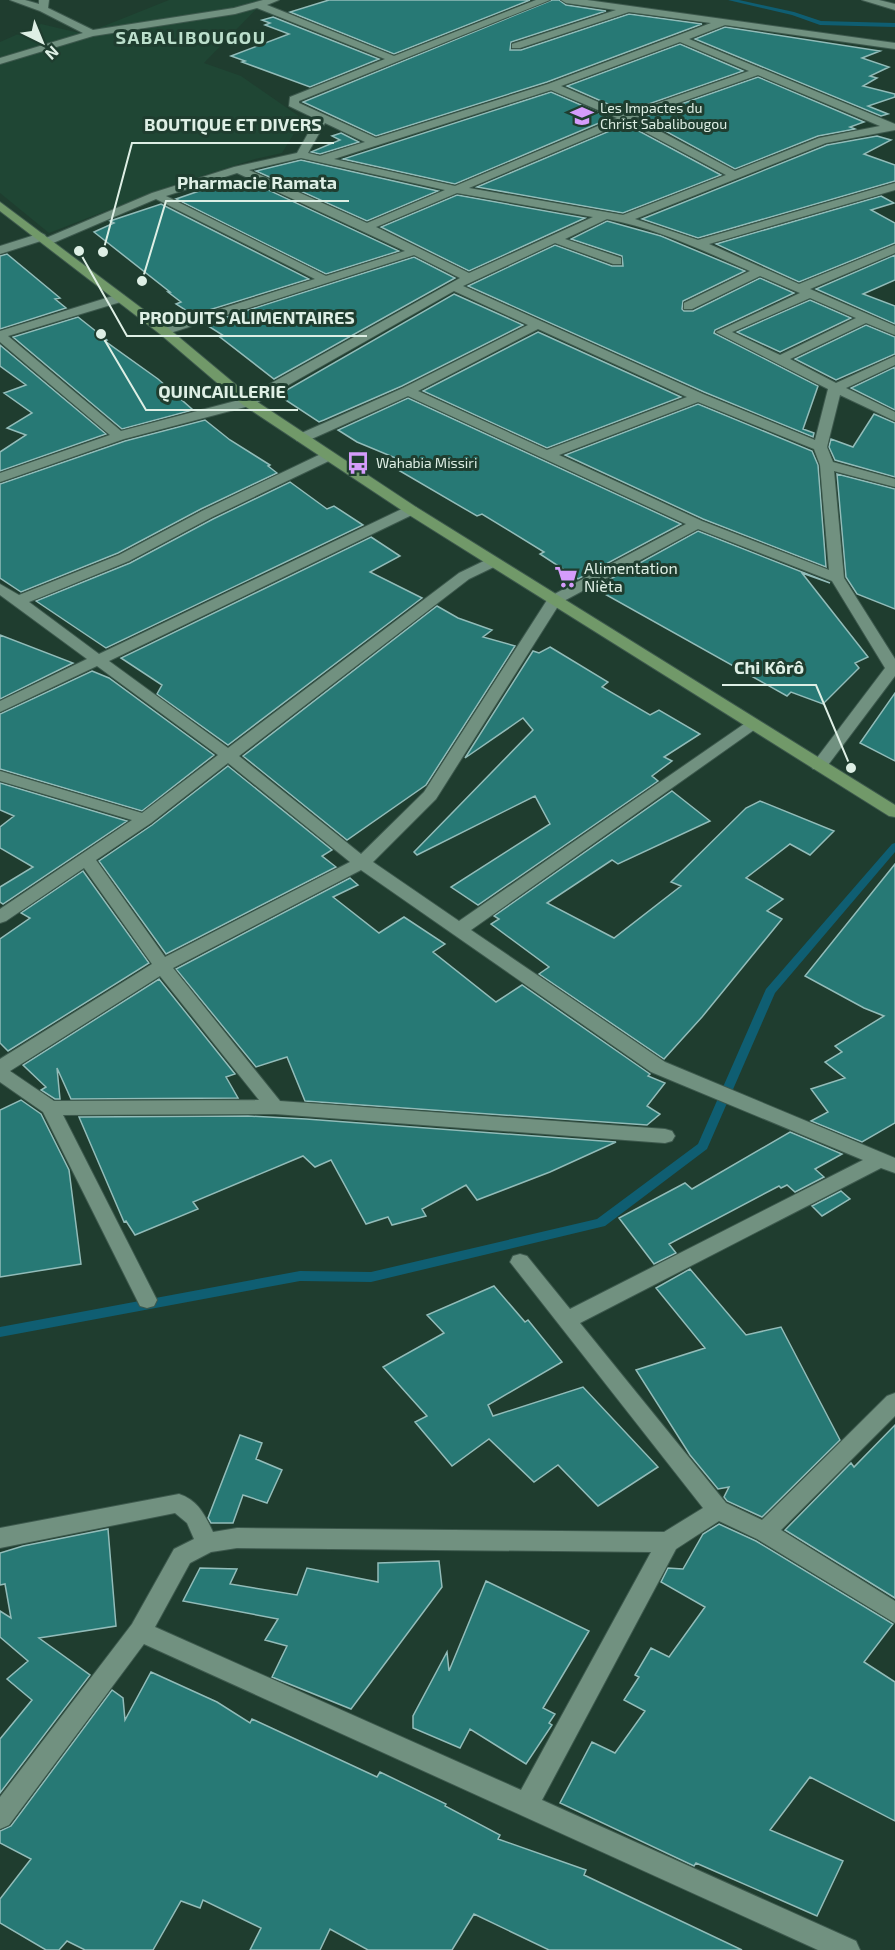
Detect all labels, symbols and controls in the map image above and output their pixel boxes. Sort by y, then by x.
north arrow [12,12,72,72]
district label: SABALIBOUGOU [115,26,267,48]
text: N [42,42,63,64]
place label: Les Impactes du Christ Sabalibougou [600,99,727,132]
school or university icon: Les Impactes du Christ Sabalibougou [569,103,595,129]
callout: BOUTIQUE ET DIVERS [132,107,334,143]
text: BOUTIQUE ET DIVERS [144,113,322,135]
callout: Pharmacie Ramata [166,165,349,201]
text: Pharmacie Ramata [177,171,337,193]
callout: PRODUITS ALIMENTAIRES [127,300,367,336]
text: PRODUITS ALIMENTAIRES [139,306,355,328]
callout: QUINCAILLERIE [146,374,298,410]
text: QUINCAILLERIE [158,380,286,402]
bus stop icon: Wahabia Missiri [345,450,371,476]
place label: Wahabia Missiri [376,454,477,471]
place label: Alimentation Nièta [584,558,678,595]
supermarket icon: Alimentation Nièta [553,564,579,590]
callout: Chi Kôrô [722,649,816,685]
text: Chi Kôrô [734,656,804,678]

